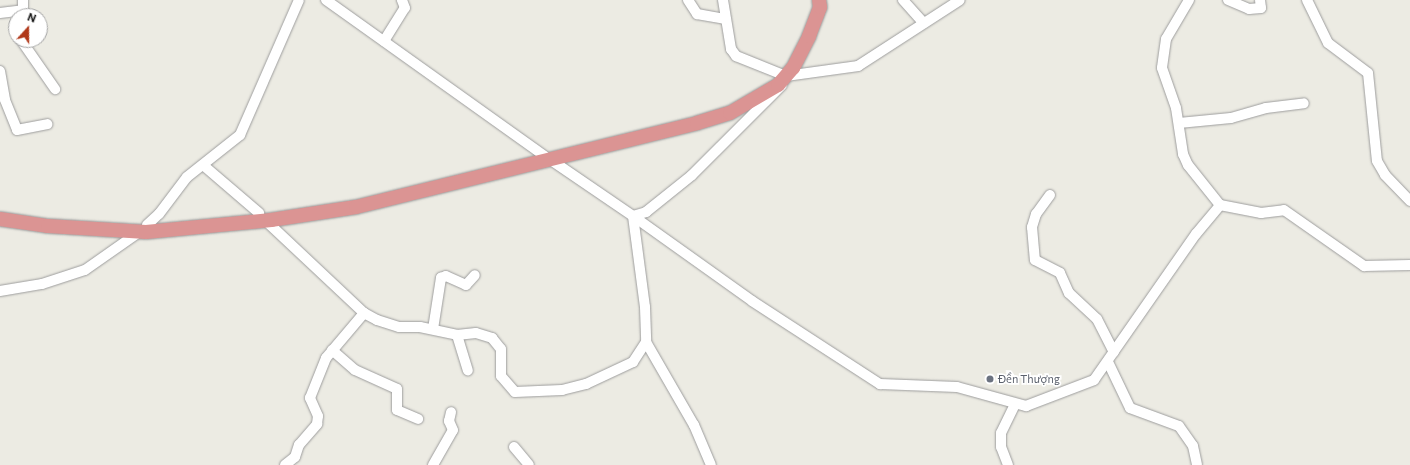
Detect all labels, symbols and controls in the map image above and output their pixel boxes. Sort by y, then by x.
north arrow [8,8,48,48]
text: N [26,10,38,25]
place label: Đền Thượng [998,372,1060,386]
marker: Đền Thượng [985,374,995,384]

